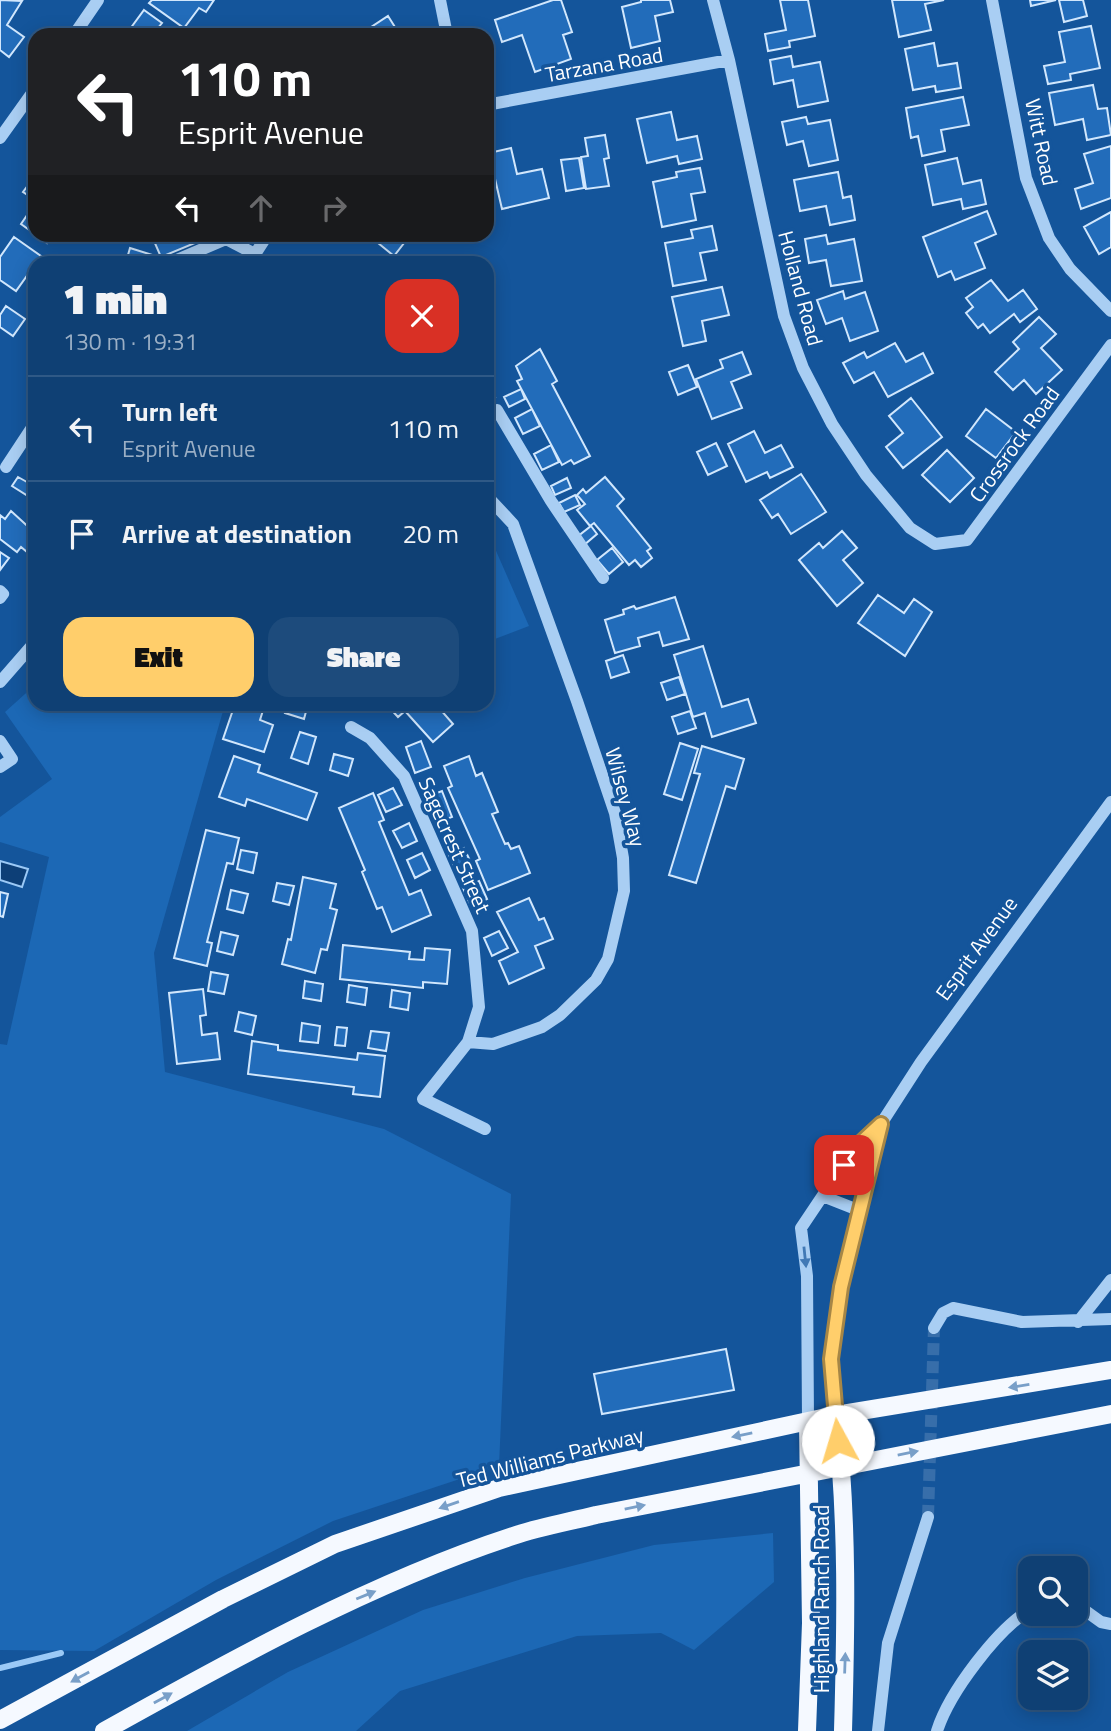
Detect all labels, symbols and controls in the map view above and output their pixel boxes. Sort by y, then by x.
street label: Tarzana Road [543,38,665,90]
text: 110 m [178,40,312,115]
icon: left [63,56,154,147]
street label: Witt Road [1017,96,1067,188]
text: Esprit Avenue [178,108,364,156]
icon: left [169,189,207,227]
icon: ahead [242,189,280,227]
icon: right [315,189,353,227]
street label: Holland Road [770,227,832,349]
text: 1 min [63,266,167,330]
button: close [385,279,459,353]
text: 130 m · 19:31 [63,324,198,359]
street label: Crossrock Road [961,379,1067,509]
text: Turn left [122,392,217,431]
text: 110 m [388,409,459,448]
icon: left [63,410,101,448]
text: Esprit Avenue [122,431,256,466]
text: Arrive at destination [122,514,352,553]
text: 20 m [402,514,459,553]
icon: arrive [63,515,101,553]
button: Exit [63,617,254,697]
button: Share [268,617,459,697]
street label: Wilsey Way [597,744,655,850]
street label: Sagecrest Street [411,772,500,919]
street label: Esprit Avenue [927,889,1025,1007]
pin [814,1135,874,1195]
icon: arrive [825,1146,863,1184]
one-way arrow [799,1246,810,1268]
one-way arrow [1007,1381,1029,1392]
position arrow [801,1404,875,1478]
street label: Ted Williams Parkway [453,1418,647,1496]
one-way arrow [731,1430,753,1441]
one-way arrow [897,1448,919,1459]
one-way arrow [439,1500,460,1511]
one-way arrow [624,1501,646,1512]
street label: Highland Ranch Road [805,1505,837,1693]
map controls [1018,1556,1088,1710]
button: search [1018,1556,1088,1626]
one-way arrow [355,1589,376,1600]
button: layers [1018,1640,1088,1710]
one-way arrow [839,1652,851,1674]
one-way arrow [70,1671,89,1683]
one-way arrow [154,1692,173,1704]

